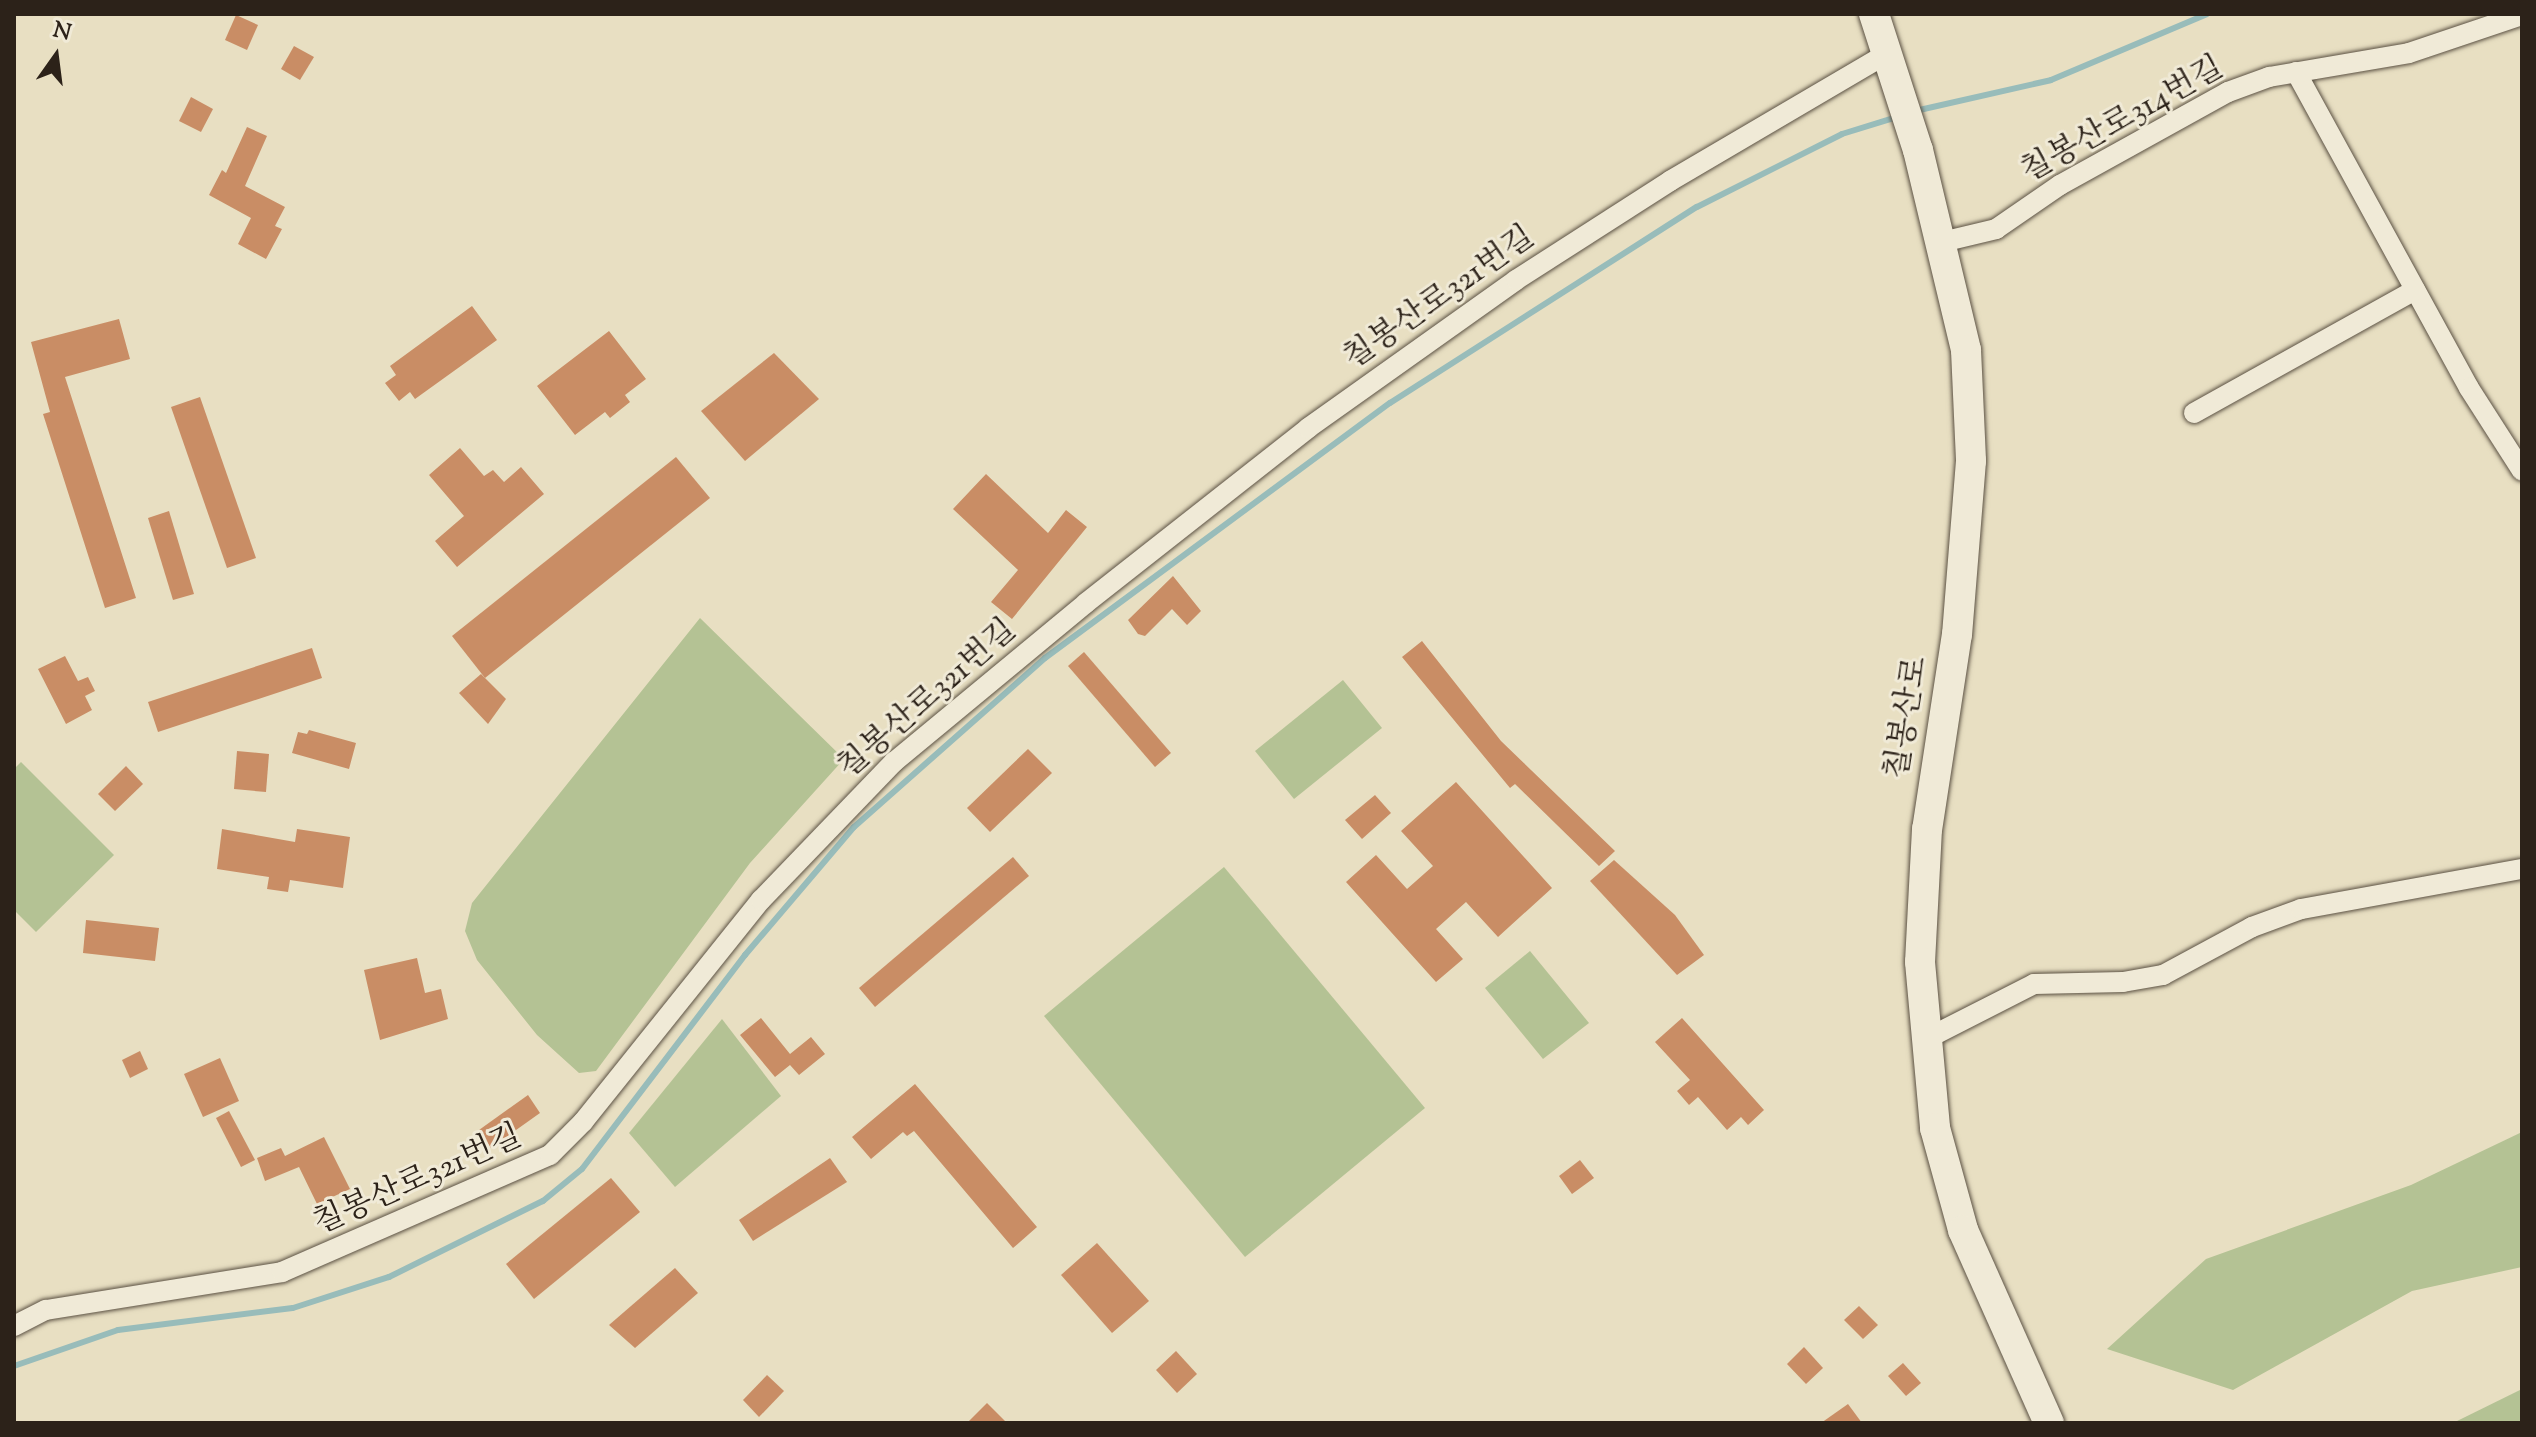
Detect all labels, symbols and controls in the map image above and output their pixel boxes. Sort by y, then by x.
text: N [49,15,74,50]
north arrow [16,16,96,96]
street label: 칠봉산로314번길 [2015,50,2231,192]
street label: 칠봉산로321번길 [1337,219,1543,379]
street label: 칠봉산로321번길 [831,612,1025,788]
street label: 칠봉산로 [1879,654,1937,782]
street label: 칠봉산로321번길 [308,1118,528,1244]

